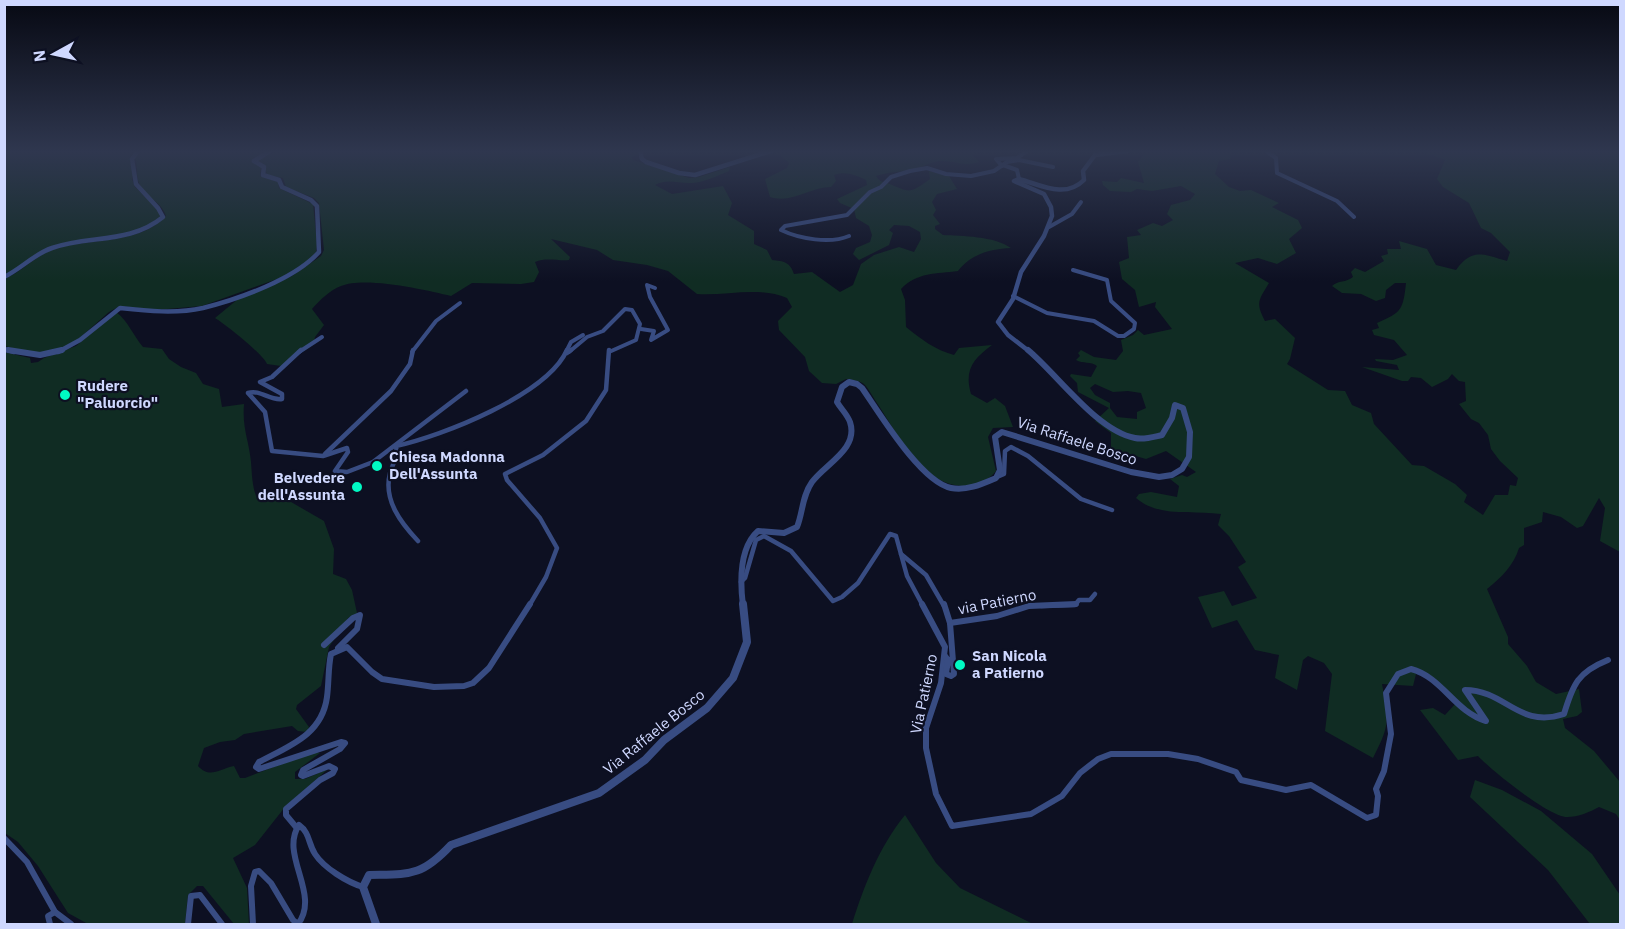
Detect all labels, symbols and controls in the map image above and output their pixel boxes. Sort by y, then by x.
north arrow [24,24,84,84]
text: N [28,49,50,63]
place label: Rudere "Paluorcio" [77,376,158,412]
marker: Rudere "Paluorcio" [58,388,72,402]
street label: Via Raffaele Bosco [1015,412,1140,469]
place label: Chiesa Madonna Dell'Assunta [389,447,505,483]
marker: Chiesa Madonna Dell'Assunta [370,459,384,473]
place label: Belvedere dell'Assunta [258,468,345,504]
marker: Belvedere dell'Assunta [350,480,364,494]
street label: via Patierno [956,585,1038,618]
place label: San Nicola a Patierno [972,646,1047,682]
street label: Via Patierno [906,652,941,736]
marker: San Nicola a Patierno [953,658,967,672]
street label: Via Raffaele Bosco [599,685,708,778]

